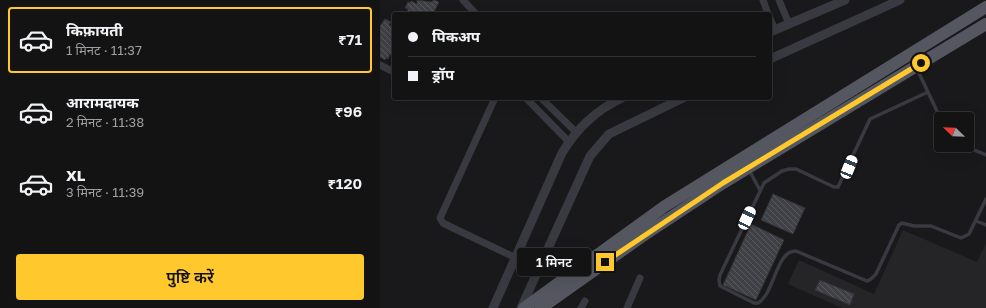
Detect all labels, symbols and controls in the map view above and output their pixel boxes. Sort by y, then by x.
text: किफ़ायती [66,21,123,39]
icon: car [18,22,54,58]
text: पिकअप [432,27,480,45]
text: ₹71 [338,30,362,48]
text: 1 मिनट · 11:37 [66,42,142,58]
route start [912,54,930,72]
text: ड्रॉप [432,65,454,83]
text: आरामदायक [66,93,139,111]
icon: car [18,94,54,130]
text: ₹96 [335,102,362,120]
north arrow [934,112,974,152]
map controls [934,112,974,152]
text: 2 मिनट · 11:38 [66,114,144,130]
car [839,154,859,180]
icon: car [18,166,54,202]
text: XL [66,166,85,184]
text: ₹120 [327,174,362,192]
text: 3 मिनट · 11:39 [66,184,144,200]
car [736,205,758,231]
callout: 1 मिनट [517,248,591,276]
route end [596,253,614,271]
button: पुष्टि करें [16,254,364,300]
text: 1 मिनट [536,254,572,270]

